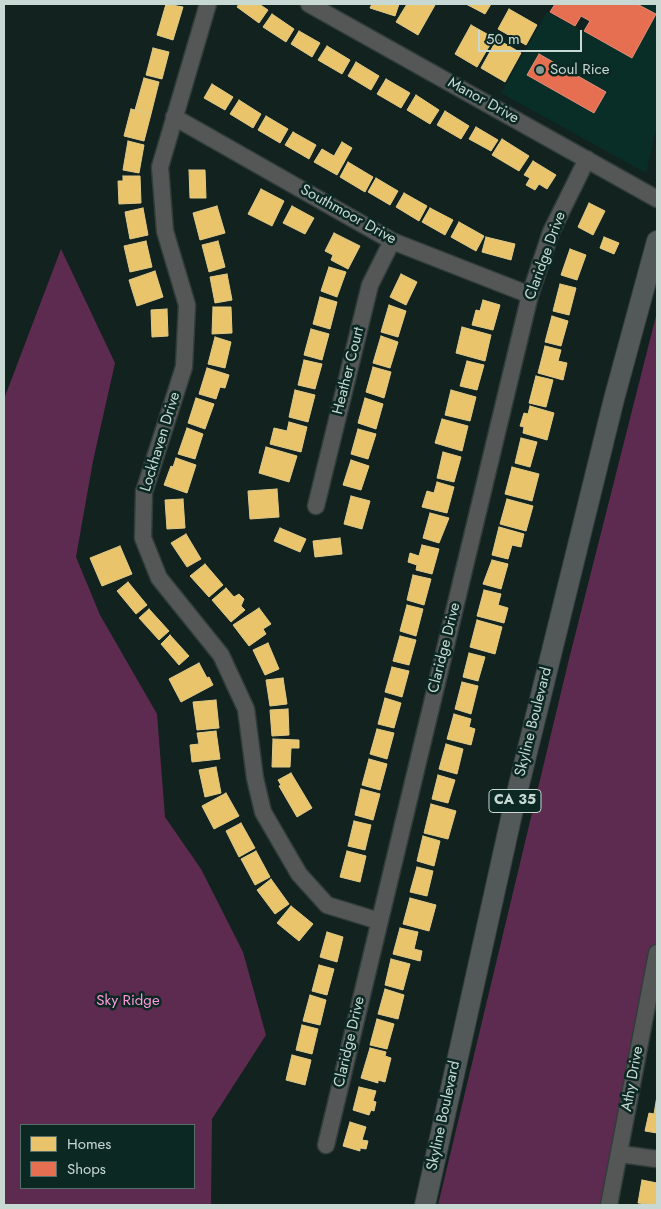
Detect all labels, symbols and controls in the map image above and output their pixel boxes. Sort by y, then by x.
scale bar [481,20,585,52]
text: 50 m [486,28,520,50]
place label: Soul Rice [550,61,609,79]
marker: Soul Rice [534,64,546,76]
street label: Manor Drive [444,74,522,128]
street label: Southmoor Drive [297,181,399,249]
street label: Claridge Drive [522,209,570,303]
street label: Heather Court [329,325,369,417]
street label: Lockhaven Drive [137,390,185,494]
street label: Claridge Drive [425,601,465,695]
street label: Skyline Boulevard [512,665,556,779]
road number: CA 35 [489,789,541,812]
park label: Sky Ridge [96,992,160,1010]
street label: Claridge Drive [331,995,369,1089]
street label: Athy Drive [618,1045,648,1113]
street label: Skyline Boulevard [424,1059,464,1173]
legend [20,1124,195,1189]
text: Homes [67,1133,111,1155]
text: Shops [67,1158,106,1180]

